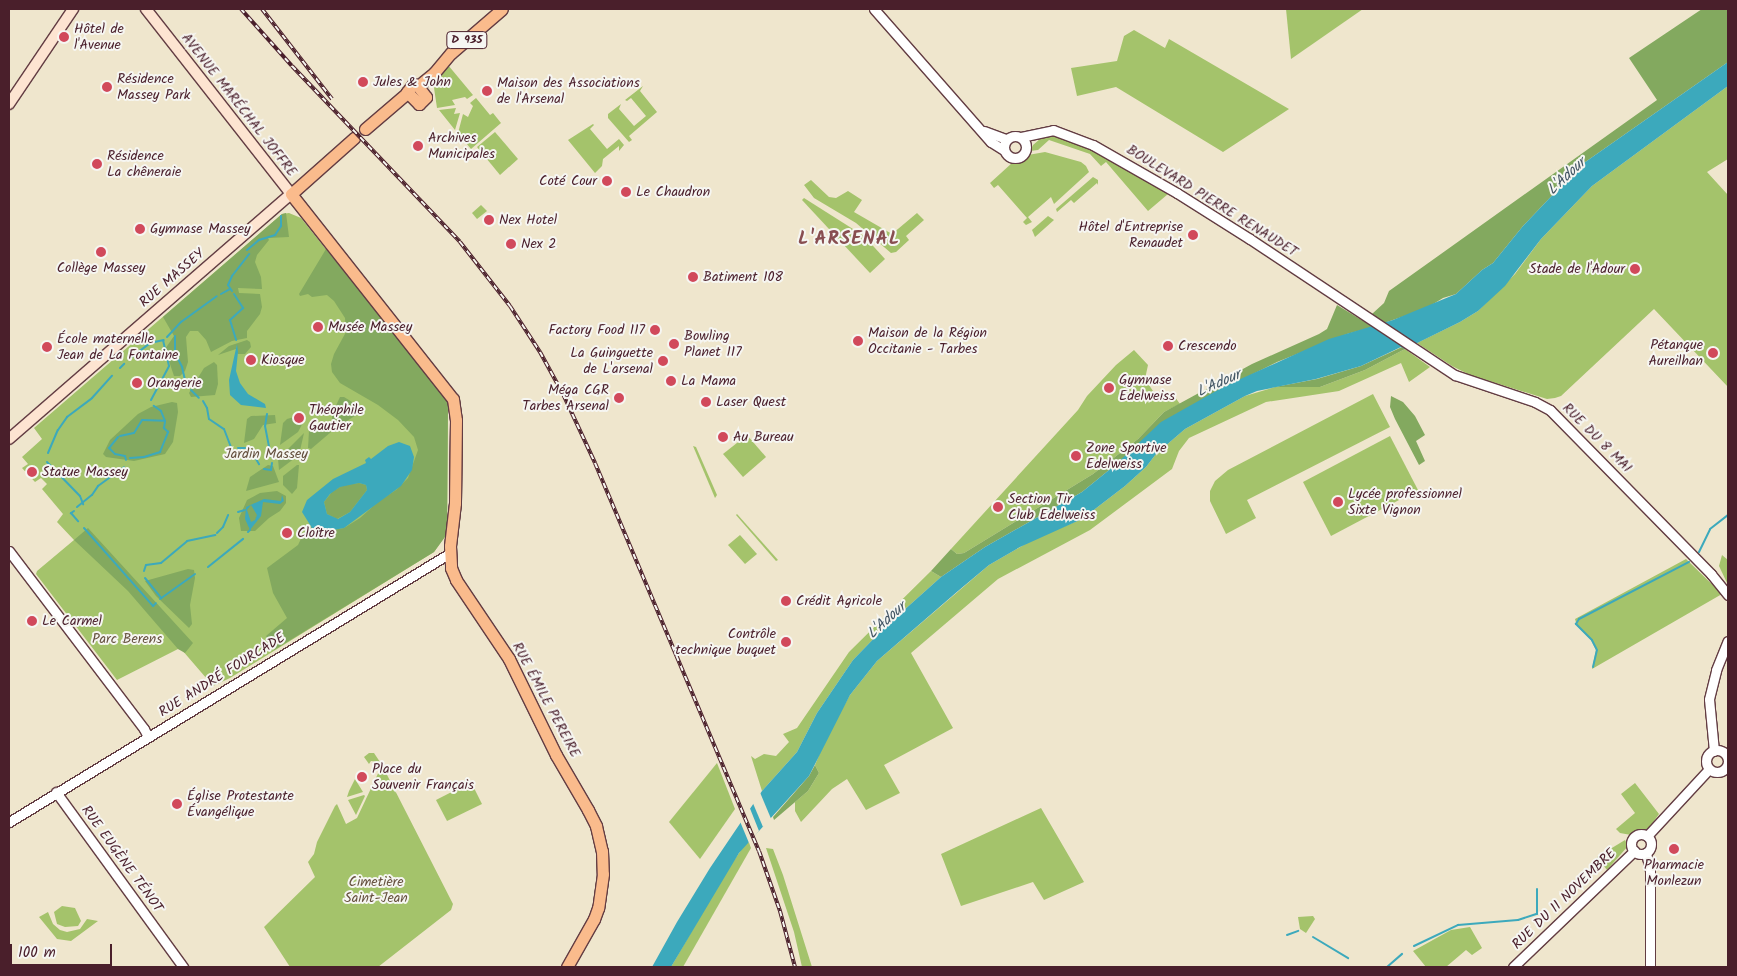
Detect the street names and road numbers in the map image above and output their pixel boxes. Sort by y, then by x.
street label: AVENUE MARÉCHAL JOFFRE [178,30,300,180]
road number: D 935 [446,30,488,50]
street label: BOULEVARD PIERRE RENAUDET [1124,141,1300,261]
street label: RUE MASSEY [136,245,208,311]
street label: RUE DU 8 MAI [1559,400,1635,476]
street label: RUE ANDRÉ FOURCADE [156,629,288,721]
street label: RUE ÉMILE PEREIRE [508,639,584,761]
street label: RUE EUGÈNE TÉNOT [78,802,166,916]
street label: RUE DU 11 NOVEMBRE [1509,845,1619,953]

